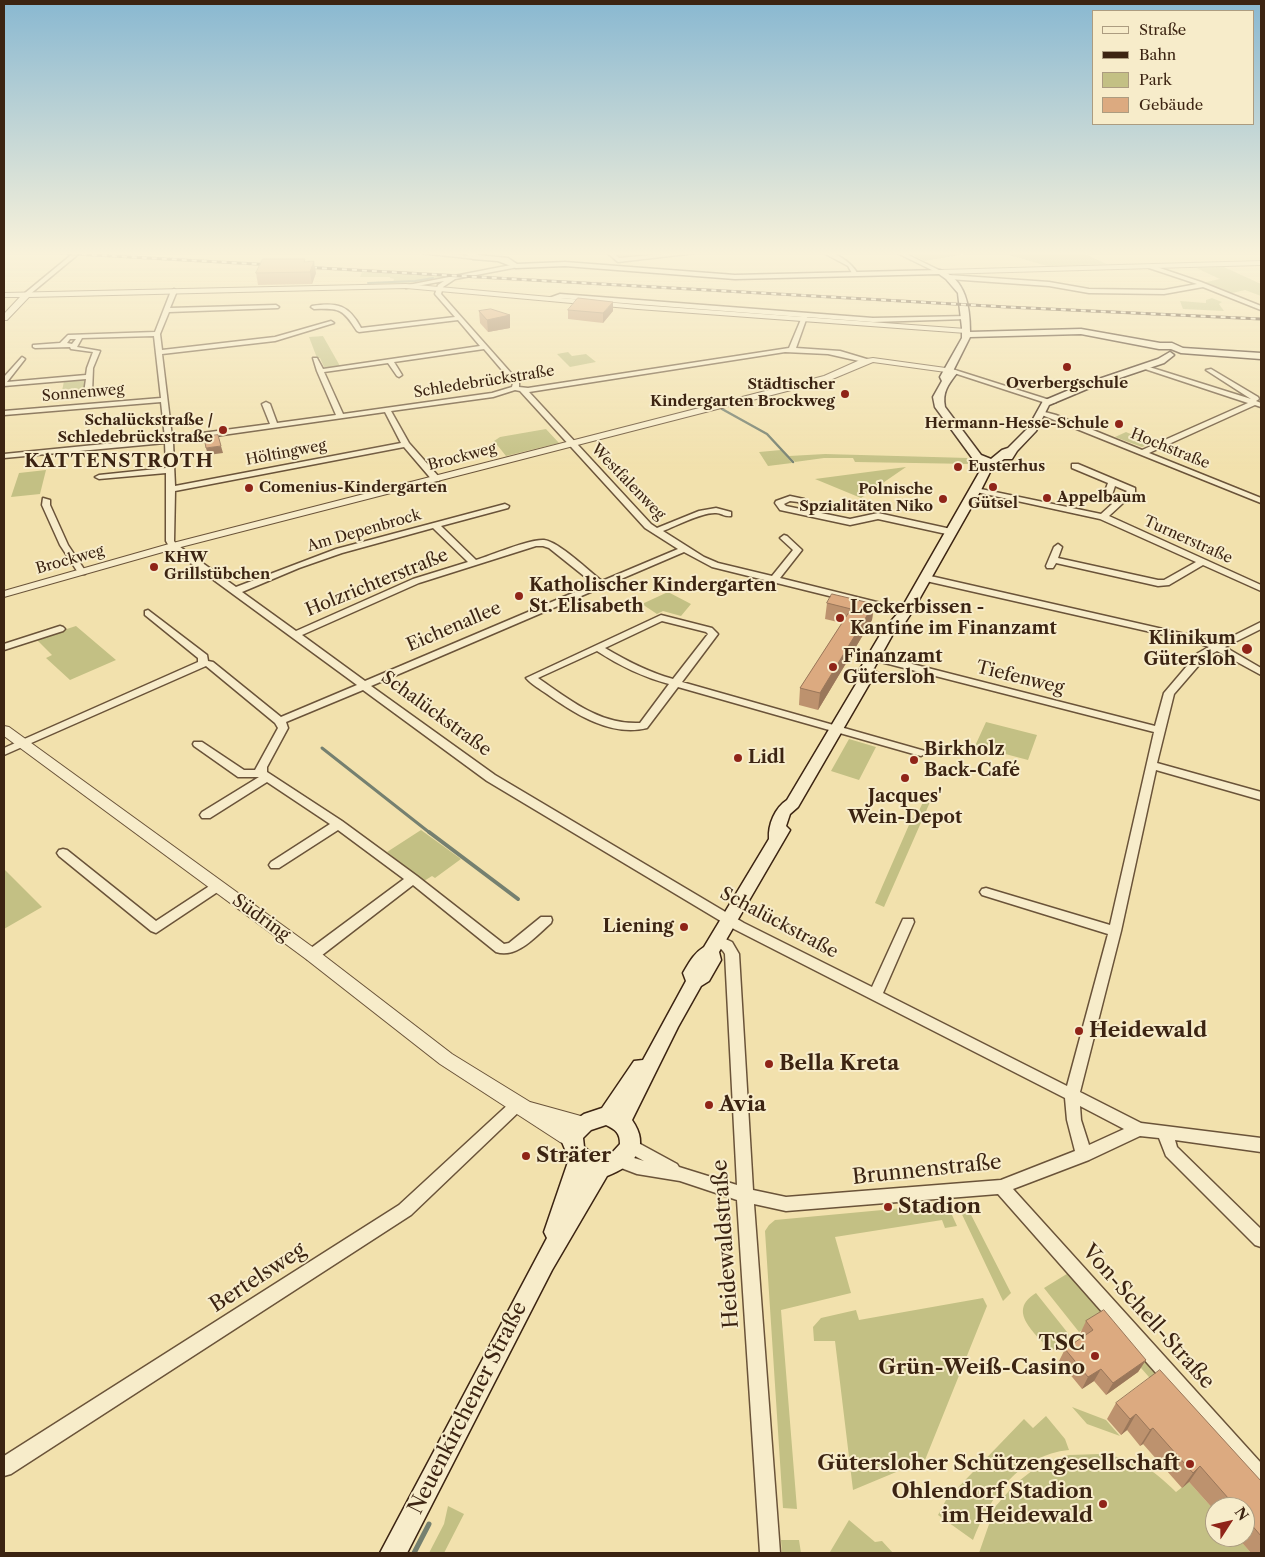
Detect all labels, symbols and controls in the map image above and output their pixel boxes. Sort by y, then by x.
legend [1092,10,1255,125]
text: Straße [1139,20,1186,39]
text: Bahn [1139,45,1176,64]
text: Park [1139,70,1172,89]
text: Gebäude [1139,95,1203,114]
marker: Overbergschule [1061,361,1073,373]
street label: Schledebrückstraße [412,362,556,402]
place label: Overbergschule [1006,375,1128,393]
place label: Städtischer Kindergarten Brockweg [650,376,835,411]
street label: Sonnenweg [41,380,125,406]
marker: Städtischer Kindergarten Brockweg [839,388,851,400]
place label: Schalückstraße / Schledebrückstraße [57,412,213,447]
place label: Hermann-Hesse-Schule [925,415,1109,433]
marker: Hermann-Hesse-Schule [1113,418,1125,430]
marker: Schalückstraße / Schledebrückstraße [217,424,229,436]
street label: Hochstraße [1128,425,1212,473]
street label: Höltingweg [244,436,328,470]
street label: Brockweg [426,439,498,475]
street label: Westfalenweg [587,440,669,524]
district label: KATTENSTROTH [23,451,215,473]
place label: Eusterhus [968,458,1045,476]
marker: Eusterhus [952,461,964,473]
place label: Comenius-Kindergarten [259,479,447,497]
place label: Polnische Spzialitäten Niko [799,481,933,516]
marker: Gütsel [987,481,999,493]
marker: Comenius-Kindergarten [243,482,255,494]
place label: Appelbaum [1057,489,1146,507]
marker: Appelbaum [1041,492,1053,504]
marker: Polnische Spzialitäten Niko [937,493,949,505]
place label: Gütsel [968,495,1018,513]
street label: Am Depenbrock [305,506,423,556]
street label: Turnerstraße [1141,512,1235,568]
street label: Brockweg [34,542,106,578]
street label: Holzrichterstraße [302,544,452,622]
place label: KHW Grillstübchen [164,549,270,584]
marker: KHW Grillstübchen [148,561,160,573]
place label: Katholischer Kindergarten St. Elisabeth [529,575,777,618]
marker: Katholischer Kindergarten St. Elisabeth [513,590,525,602]
street label: Eichenallee [404,597,504,657]
place label: Leckerbissen - Kantine im Finanzamt [850,597,1057,640]
marker: Leckerbissen - Kantine im Finanzamt [834,612,846,624]
place label: Klinikum Gütersloh [1144,628,1236,670]
marker: Klinikum Gütersloh [1240,642,1254,656]
place label: Finanzamt Gütersloh [843,646,942,689]
street label: Tiefenweg [974,657,1066,699]
marker: Finanzamt Gütersloh [827,661,839,673]
street label: Schalückstraße [377,667,495,761]
place label: Birkholz Back-Café [924,739,1020,782]
place label: Lidl [748,747,785,769]
marker: Lidl [732,752,744,764]
marker: Birkholz Back-Café [908,754,920,766]
marker: Jacques' Wein-Depot [899,772,911,784]
place label: Jacques' Wein-Depot [848,786,962,829]
street label: Schalückstraße [716,883,842,963]
street label: Südring [228,890,294,946]
place label: Liening [603,916,674,938]
marker: Liening [678,921,690,933]
place label: Heidewald [1089,1018,1207,1044]
marker: Heidewald [1073,1025,1085,1037]
place label: Bella Kreta [779,1051,899,1077]
marker: Bella Kreta [763,1058,775,1070]
place label: Avia [719,1092,766,1118]
marker: Avia [703,1099,715,1111]
place label: Sträter [536,1143,611,1169]
marker: Sträter [520,1150,532,1162]
street label: Brunnenstraße [851,1150,1003,1190]
street label: Heidewaldstraße [708,1159,744,1329]
place label: Stadion [898,1194,981,1220]
marker: Stadion [882,1201,894,1213]
street label: Bertelsweg [205,1238,311,1318]
street label: Von-Schell-Straße [1077,1240,1219,1394]
street label: Neuenkirchener Straße [403,1298,533,1518]
place label: TSC Grün-Weiß-Casino [878,1331,1085,1381]
marker: TSC Grün-Weiß-Casino [1089,1350,1101,1362]
place label: Gütersloher Schützengesellschaft [817,1451,1180,1477]
marker: Gütersloher Schützengesellschaft [1184,1458,1196,1470]
place label: Ohlendorf Stadion im Heidewald [891,1479,1093,1529]
north arrow [1205,1497,1255,1547]
marker: Ohlendorf Stadion im Heidewald [1097,1498,1109,1510]
text: N [1231,1504,1252,1524]

